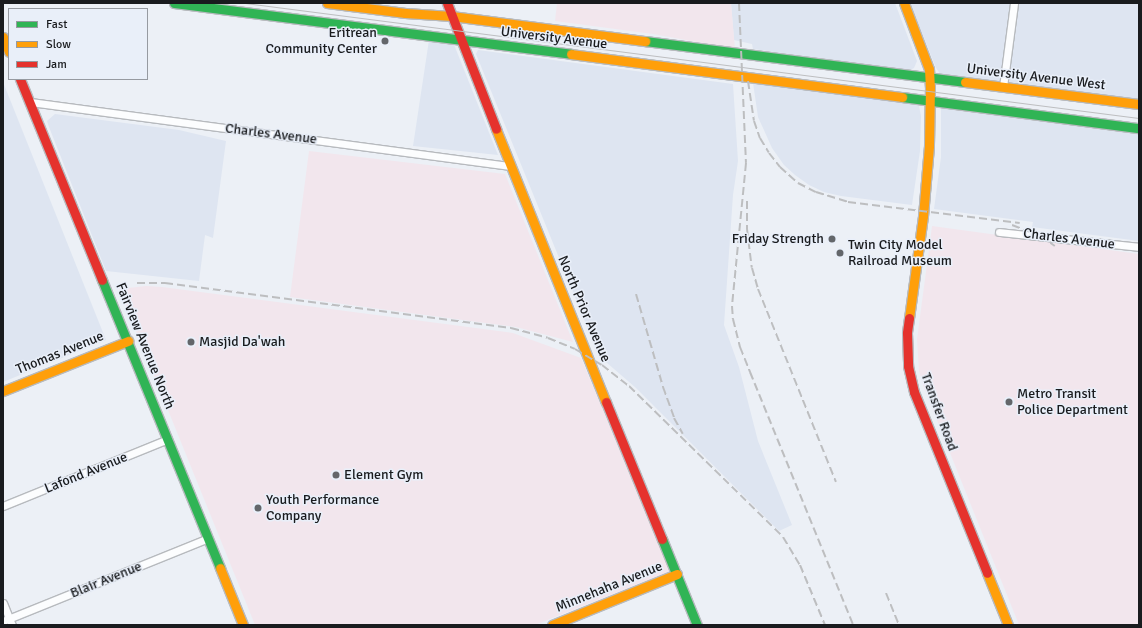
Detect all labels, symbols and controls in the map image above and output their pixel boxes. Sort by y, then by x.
legend [8,8,148,80]
text: Fast [46,17,67,32]
street label: University Avenue [500,23,608,53]
place label: Eritrean Community Center [266,25,377,58]
marker: Eritrean Community Center [380,36,390,46]
text: Slow [46,37,71,52]
text: Jam [46,57,67,72]
street label: University Avenue West [966,60,1106,94]
street label: Charles Avenue [224,120,318,148]
street label: Charles Avenue [1022,225,1116,253]
place label: Friday Strength [732,231,824,247]
marker: Friday Strength [827,234,837,244]
place label: Twin City Model Railroad Museum [848,237,952,270]
marker: Twin City Model Railroad Museum [835,248,845,258]
street label: North Prior Avenue [554,253,614,365]
street label: Fairview Avenue North [112,280,178,412]
street label: Thomas Avenue [14,328,106,378]
place label: Masjid Da'wah [199,334,285,350]
marker: Masjid Da'wah [186,337,196,347]
street label: Transfer Road [917,371,961,453]
place label: Metro Transit Police Department [1017,386,1128,418]
marker: Metro Transit Police Department [1004,397,1014,407]
street label: Lafond Avenue [42,449,130,497]
place label: Element Gym [344,467,423,483]
marker: Element Gym [331,470,341,480]
place label: Youth Performance Company [266,492,379,524]
marker: Youth Performance Company [253,503,263,513]
street label: Blair Avenue [68,558,144,602]
street label: Minnehaha Avenue [553,558,665,616]

